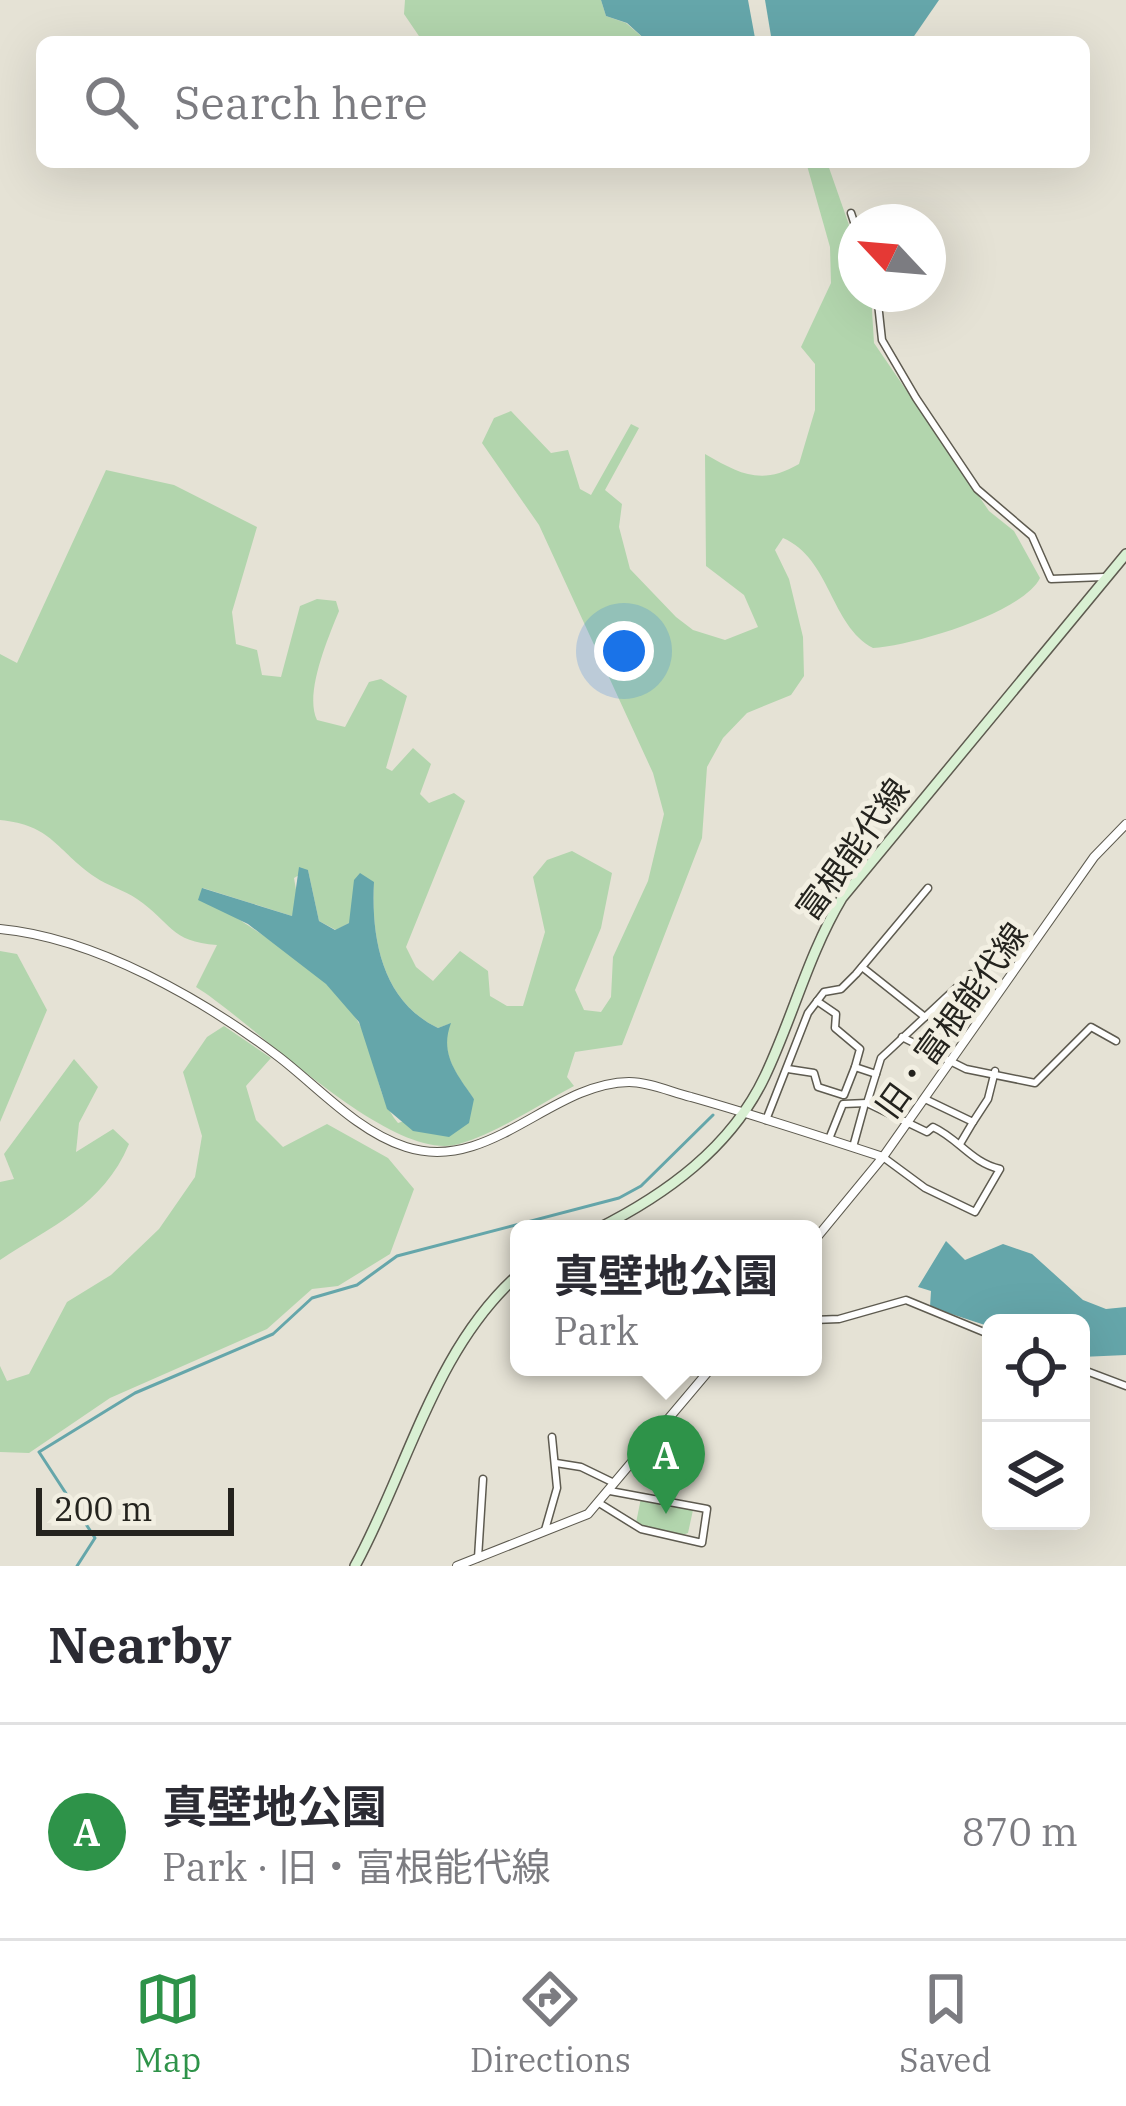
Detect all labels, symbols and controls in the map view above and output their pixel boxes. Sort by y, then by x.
search box [36,36,1090,168]
icon: search [78,69,144,135]
text: Search here [174,73,428,131]
north arrow [838,204,946,312]
your location [594,621,654,681]
street label: 富根能代線 [786,770,918,928]
street label: 旧・富根能代線 [866,914,1036,1126]
popup [510,1220,822,1376]
text: 真壁地公園 [553,1246,779,1304]
text: Park [553,1305,639,1356]
map controls [982,1314,1090,1530]
button: locate [982,1314,1090,1422]
pin: A [627,1415,705,1514]
button: layers [982,1422,1090,1530]
scale bar [36,1482,234,1535]
text: 200 m [54,1487,153,1530]
text: Nearby [48,1611,232,1677]
text: 真壁地公園 [162,1777,387,1835]
text: A [73,1806,101,1857]
text: 870 m [962,1806,1078,1857]
text: Park · 旧・富根能代線 [162,1841,551,1892]
tab: Map [134,1966,201,2081]
tab: Directions [470,1966,631,2081]
tab: Saved [899,1966,992,2081]

